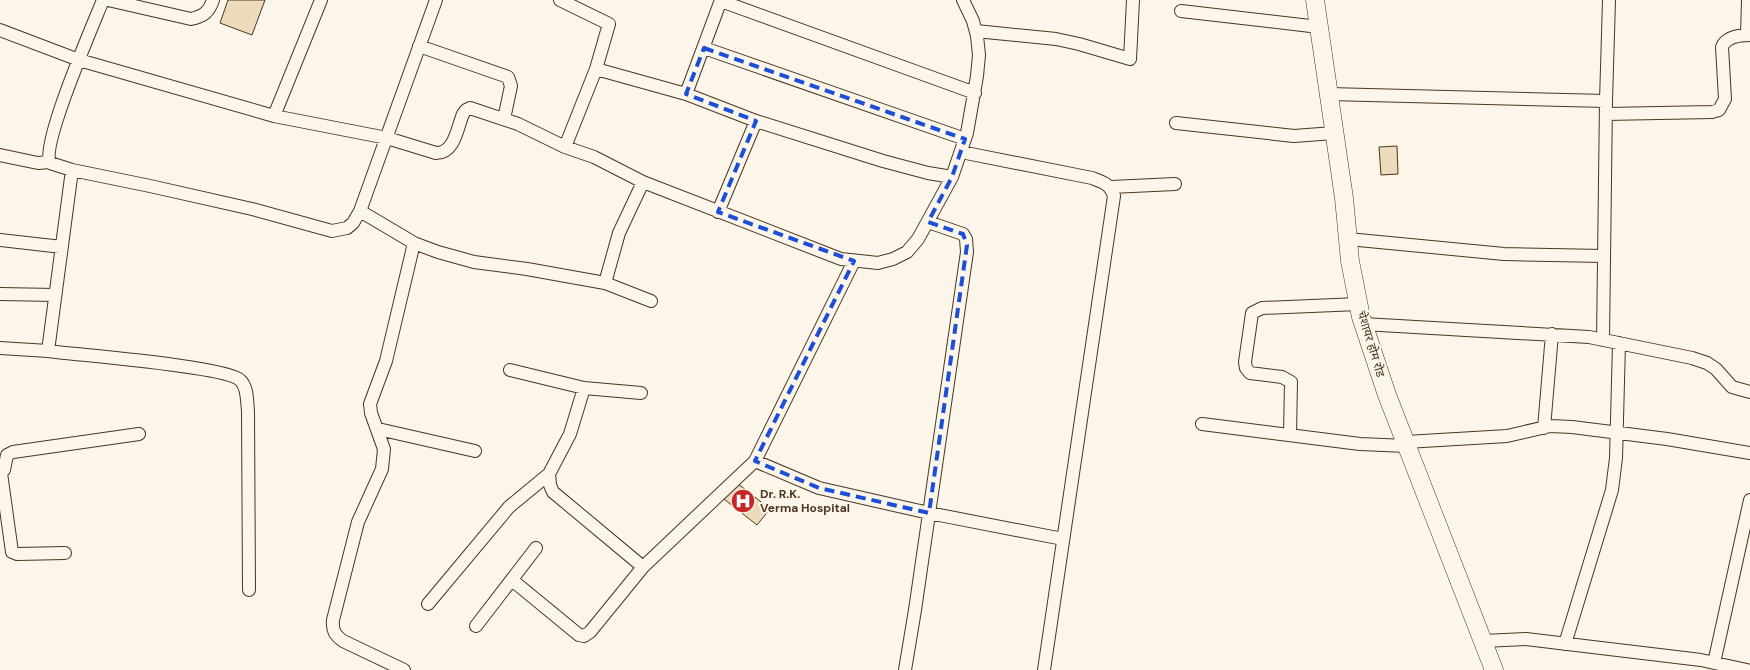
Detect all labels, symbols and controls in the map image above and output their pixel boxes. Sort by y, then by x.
street label: चेशायर होम रोड [1353,309,1389,380]
place label: Dr. R.K. Verma Hospital [760,486,850,516]
hospital icon: Dr. R.K. Verma Hospital [730,488,756,514]

